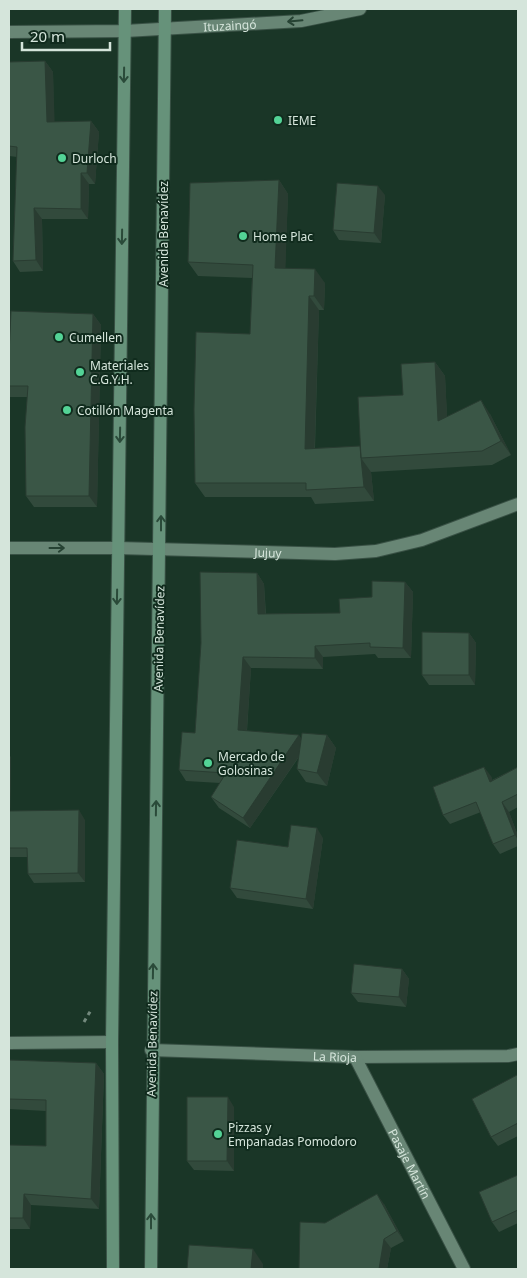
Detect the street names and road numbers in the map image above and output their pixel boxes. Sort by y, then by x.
street label: Ituzaingó [203,15,257,35]
street label: Avenida Benavídez [155,181,172,287]
street label: Jujuy [253,543,283,561]
street label: Avenida Benavídez [150,586,168,692]
street label: Avenida Benavídez [143,991,161,1097]
street label: La Rioja [313,1047,357,1066]
street label: Pasaje Martín [385,1126,435,1202]

